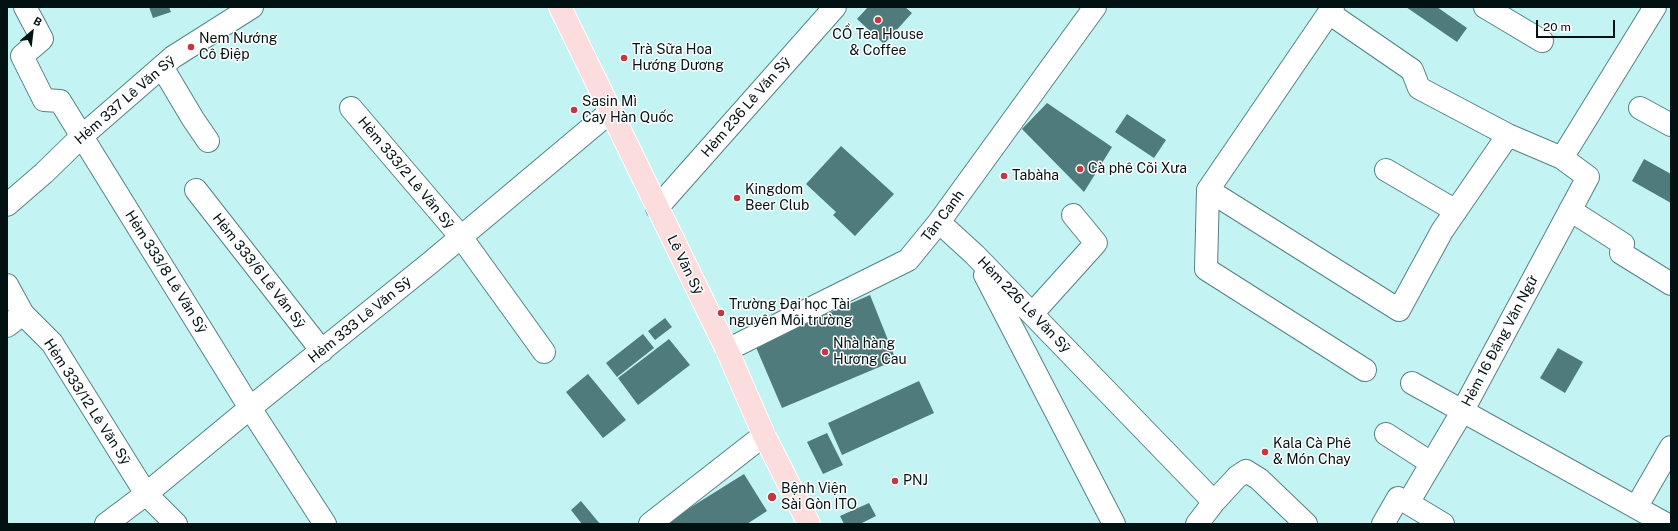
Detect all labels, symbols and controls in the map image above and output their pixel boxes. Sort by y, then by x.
north arrow [12,12,52,52]
scale bar [1538,12,1617,38]
text: B [31,14,44,28]
marker: CỒ Tea House & Coffee [873,15,883,25]
text: 20 m [1543,20,1571,34]
place label: CỒ Tea House & Coffee [832,27,924,60]
place label: Nem Nướng Cô Điệp [199,31,277,64]
marker: Nem Nướng Cô Điệp [186,42,196,52]
place label: Trà Sữa Hoa Hướng Dương [632,42,724,74]
street label: Hẻm 337 Lê Văn Sỹ [71,52,179,148]
marker: Trà Sữa Hoa Hướng Dương [619,53,629,63]
street label: Hẻm 236 Lê Văn Sỹ [698,53,794,161]
place label: Sasin Mì Cay Hàn Quốc [582,94,674,126]
marker: Sasin Mì Cay Hàn Quốc [569,105,579,115]
street label: Hẻm 333/2 Lê Văn Sỹ [354,114,458,232]
place label: Cà phê Cõi Xưa [1088,161,1187,177]
marker: Cà phê Cõi Xưa [1075,164,1085,174]
place label: Tabàha [1012,168,1059,184]
marker: Tabàha [999,171,1009,181]
place label: Kingdom Beer Club [745,182,809,214]
street label: Tân Canh [918,187,968,245]
marker: Kingdom Beer Club [732,193,742,203]
street label: Hẻm 333/8 Lê Văn Sỹ [121,207,211,337]
street label: Hẻm 333/6 Lê Văn Sỹ [209,210,309,332]
street label: Lê Văn Sỹ [663,232,707,298]
street label: Hẻm 226 Lê Văn Sỹ [974,253,1074,357]
street label: Hẻm 333 Lê Văn Sỹ [305,273,415,367]
street label: Hẻm 16 Đặng Văn Ngữ [1458,273,1542,409]
place label: Trường Đại học Tài nguyên Môi trường [729,297,853,330]
marker: Trường Đại học Tài nguyên Môi trường [716,308,726,318]
street label: Hẻm 333/12 Lê Văn Sỹ [40,336,134,468]
place label: Nhà hàng Hương Cau [833,336,907,368]
marker: Nhà hàng Hương Cau [820,347,830,357]
place label: Kala Cà Phê & Món Chay [1273,436,1351,468]
marker: Kala Cà Phê & Món Chay [1260,447,1270,457]
place label: PNJ [903,473,928,489]
marker: PNJ [890,476,900,486]
place label: Bệnh Viện Sài Gòn ITO [781,481,857,514]
marker: Bệnh Viện Sài Gòn ITO [766,491,778,503]

